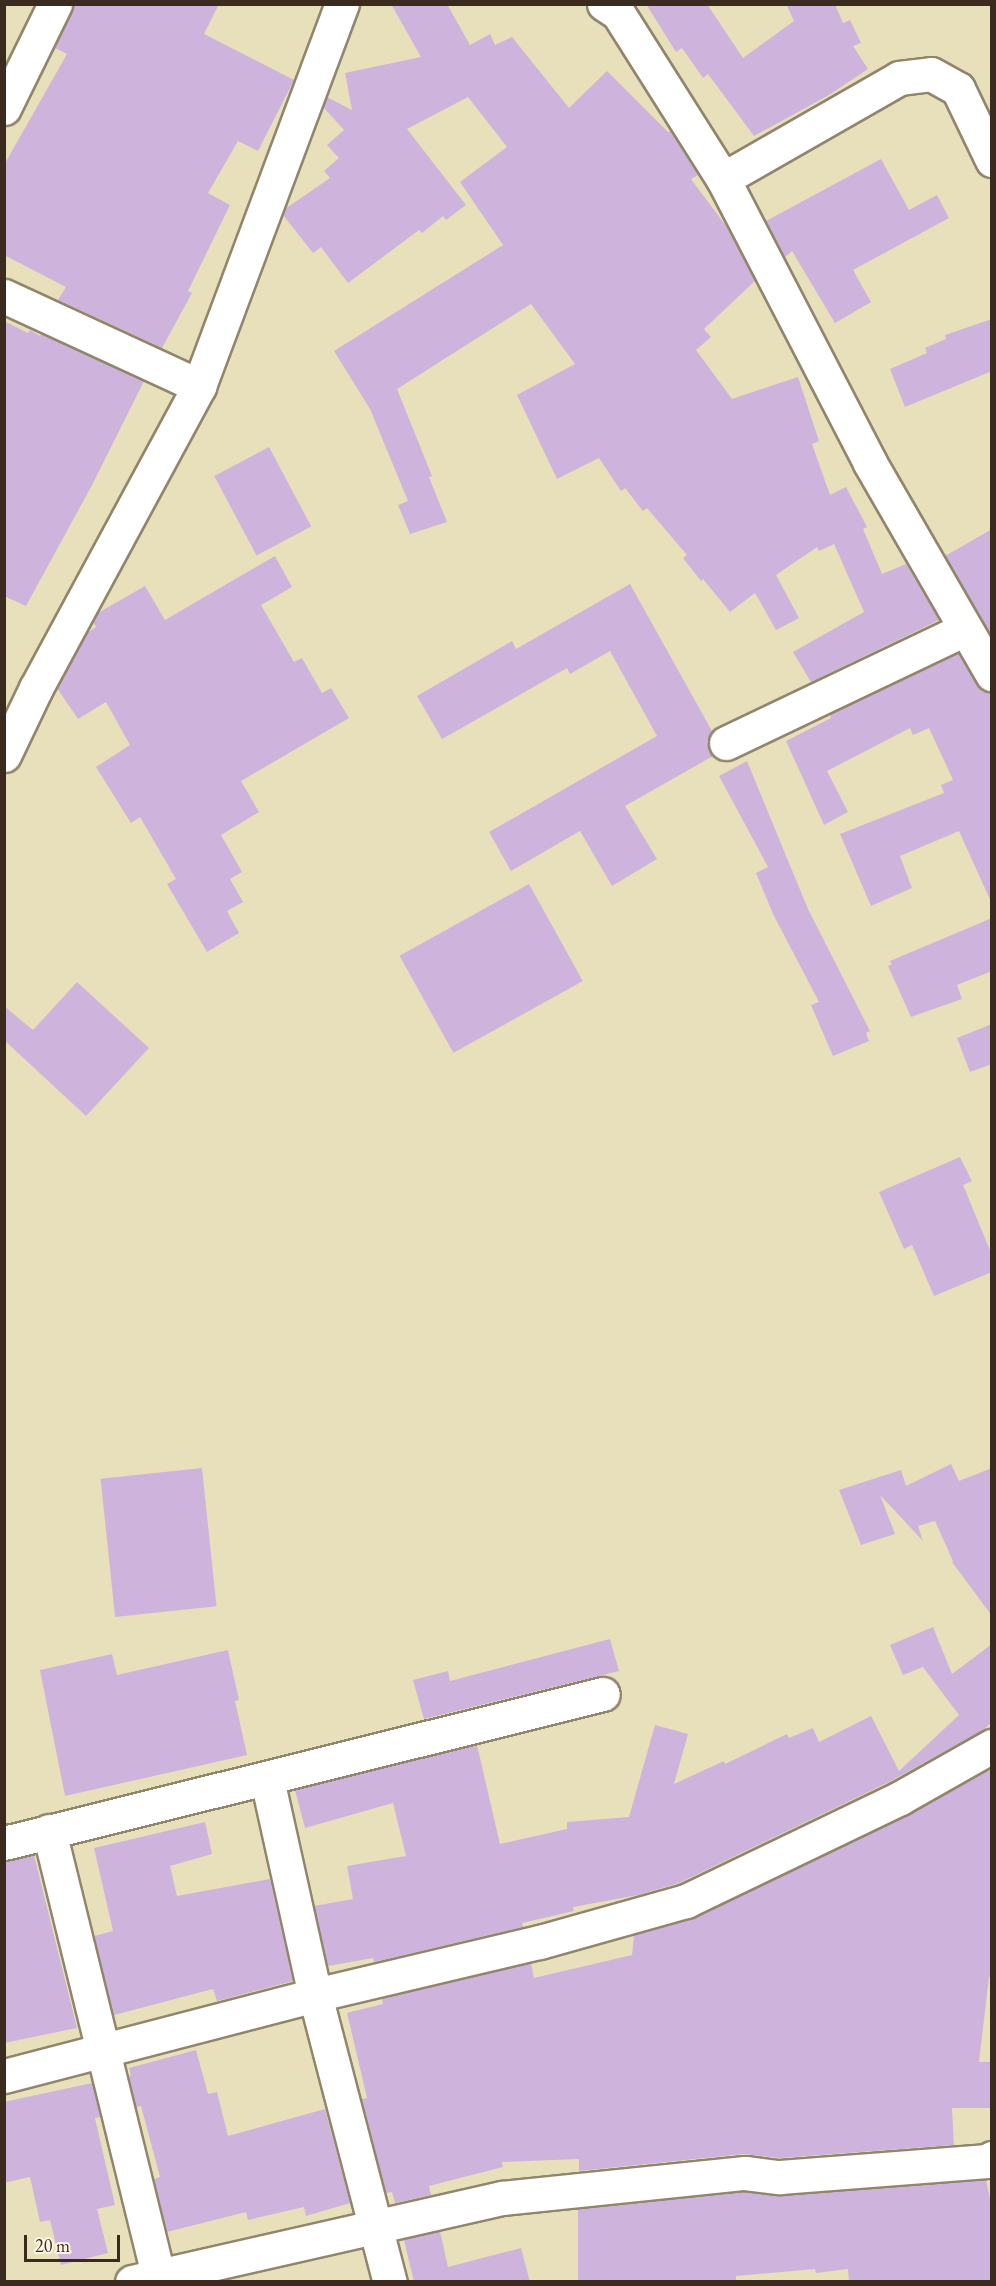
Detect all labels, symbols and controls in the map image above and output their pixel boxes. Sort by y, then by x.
scale bar [27,2223,123,2261]
text: 20 m [35,2234,70,2257]

